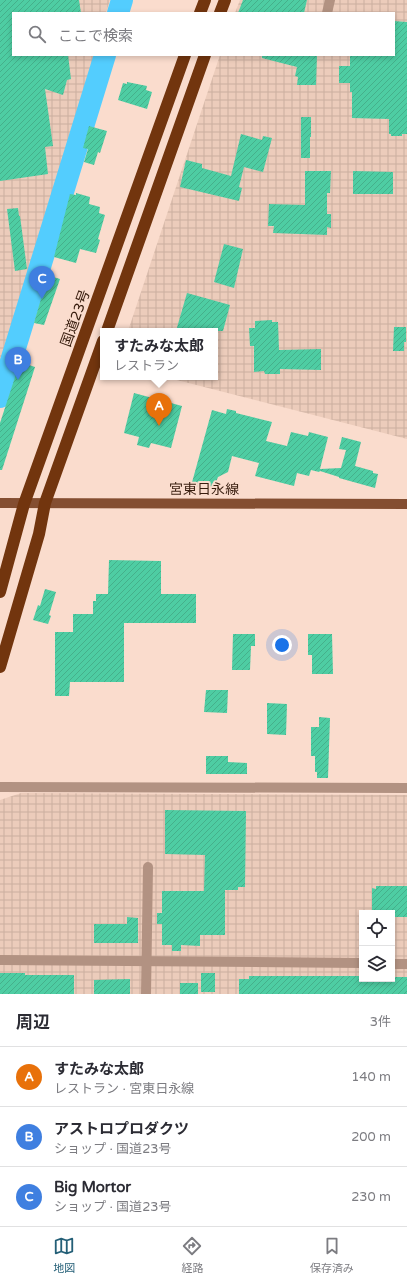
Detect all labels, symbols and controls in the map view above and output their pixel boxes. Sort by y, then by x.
search box [12,12,395,56]
icon: search [26,23,48,45]
text: ここで検索 [58,27,133,45]
pin: C [29,266,55,299]
street label: 国道23号 [57,287,94,349]
popup [100,328,218,380]
text: すたみな太郎 [114,337,204,355]
pin: B [5,347,31,380]
text: レストラン [114,358,179,374]
pin: A [146,393,172,426]
street label: 宮東日永線 [169,481,239,498]
your location [272,635,292,655]
map controls [359,910,395,982]
button: locate [359,910,395,946]
button: layers [359,946,395,982]
text: 周辺 [16,1012,50,1033]
text: 3件 [370,1014,391,1030]
text: すたみな太郎 [54,1060,144,1078]
text: A [24,1069,34,1085]
text: 140 m [351,1069,391,1085]
text: レストラン · 宮東日永線 [54,1081,194,1097]
text: アストロプロダクツ [54,1120,189,1138]
text: B [24,1129,34,1145]
text: 200 m [351,1129,391,1145]
text: ショップ · 国道23号 [54,1141,171,1157]
text: Big Mortor [54,1178,131,1196]
text: C [24,1189,34,1205]
text: 230 m [351,1189,391,1205]
text: ショップ · 国道23号 [54,1199,171,1215]
tab: 地図 [53,1235,75,1275]
tab: 経路 [181,1235,203,1275]
tab: 保存済み [310,1235,354,1275]

